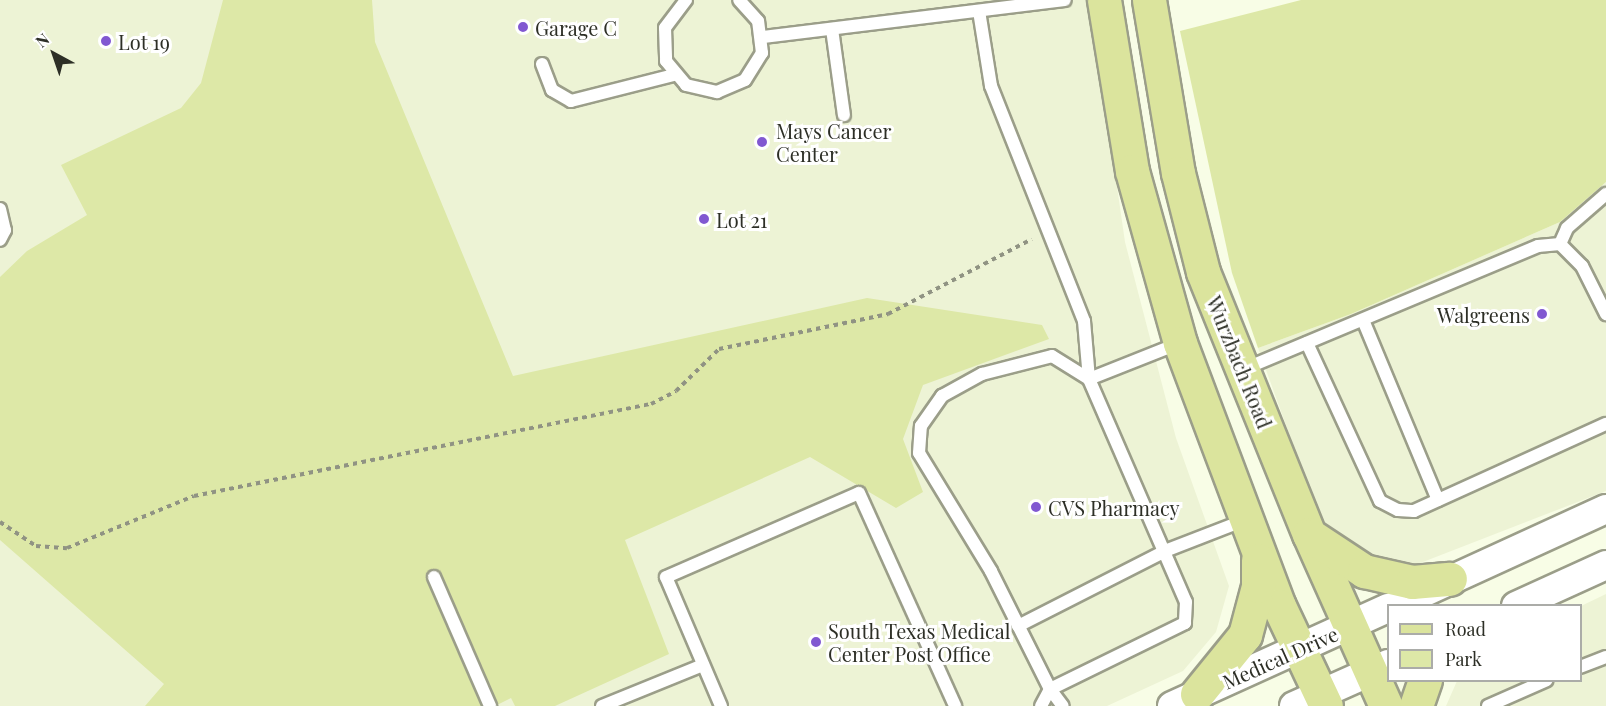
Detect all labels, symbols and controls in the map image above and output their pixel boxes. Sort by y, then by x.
place label: Garage C [535,15,617,39]
marker: Garage C [516,20,530,34]
north arrow [24,24,84,84]
text: N [31,28,53,52]
place label: Lot 19 [118,29,170,53]
marker: Lot 19 [99,34,113,48]
place label: Mays Cancer Center [776,118,891,165]
marker: Mays Cancer Center [753,133,771,151]
place label: Lot 21 [716,207,768,231]
marker: Lot 21 [697,212,711,226]
street label: Wurzbach Road [1203,292,1277,432]
place label: Walgreens [1437,302,1530,326]
marker: Walgreens [1535,307,1549,321]
place label: CVS Pharmacy [1048,495,1180,519]
marker: CVS Pharmacy [1029,500,1043,514]
legend [1387,604,1582,682]
text: Road [1445,617,1486,641]
place label: South Texas Medical Center Post Office [828,618,1011,665]
street label: Medical Drive [1218,621,1342,693]
marker: South Texas Medical Center Post Office [809,635,823,649]
text: Park [1445,647,1482,671]

